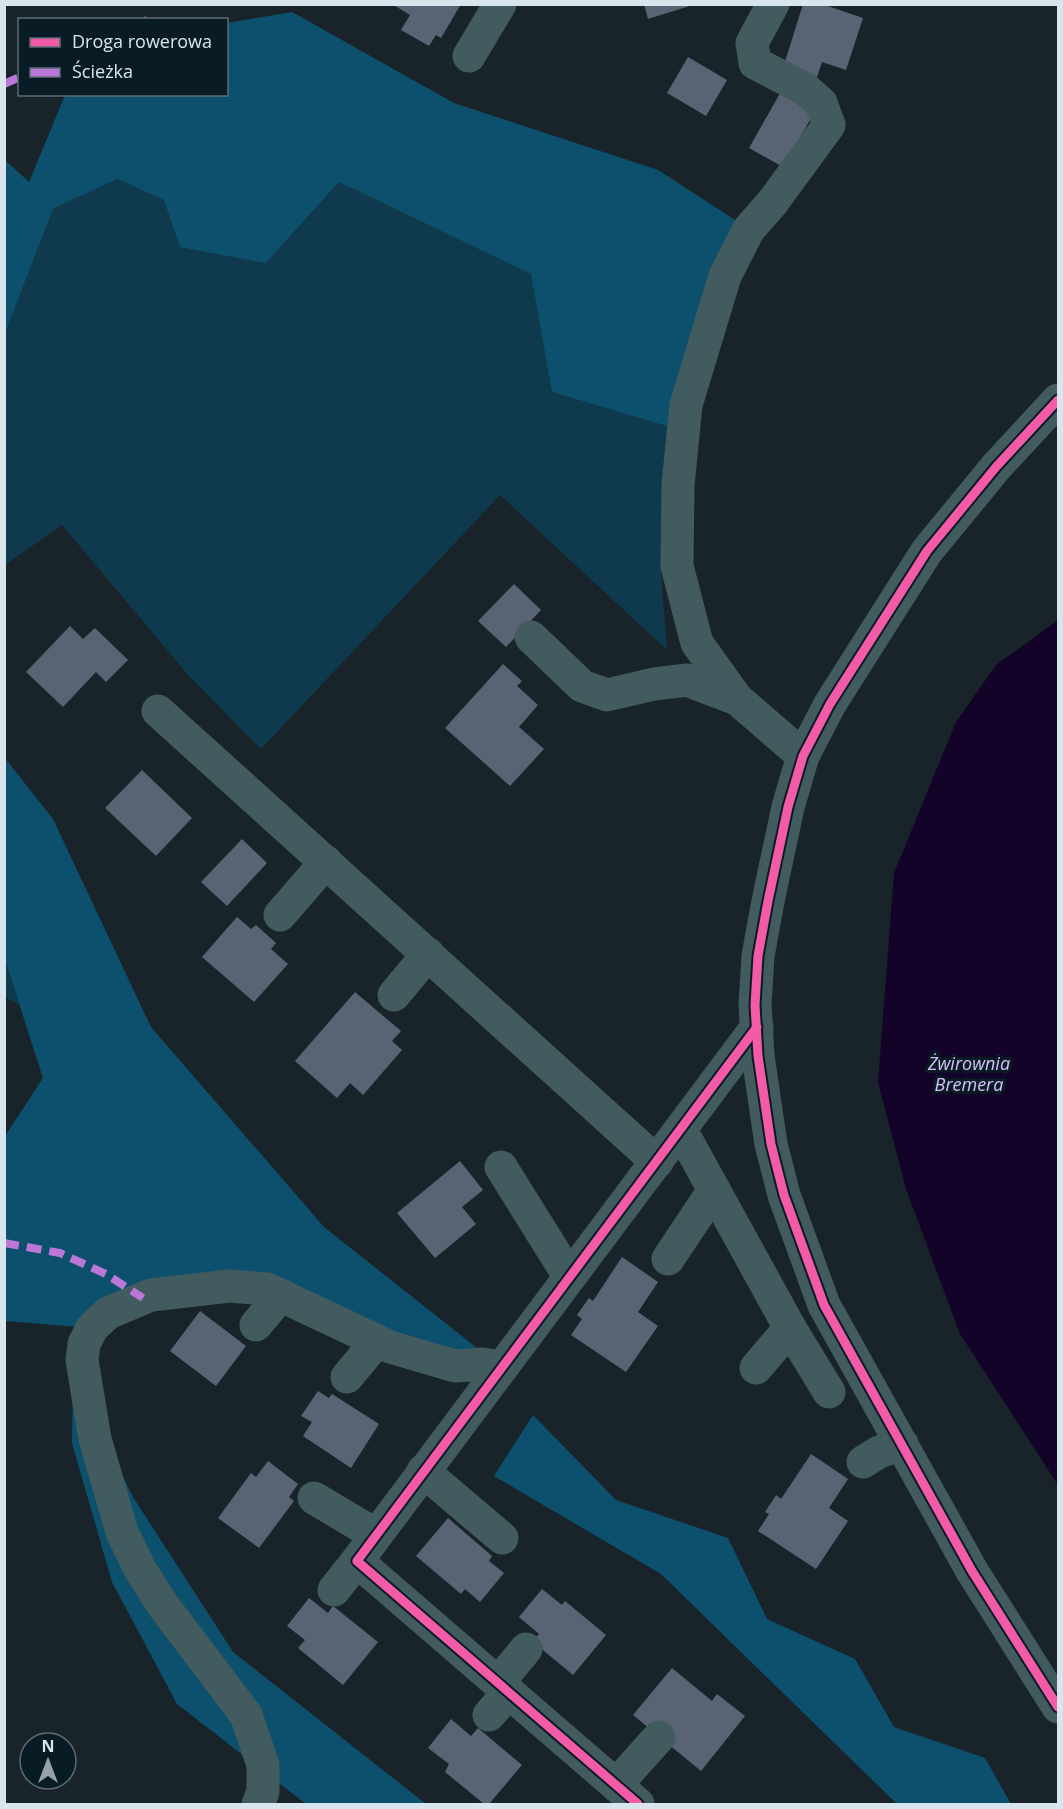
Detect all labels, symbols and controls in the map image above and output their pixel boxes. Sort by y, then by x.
legend [18,18,228,96]
text: Droga rowerowa [72,29,212,53]
text: Ścieżka [72,59,133,83]
water label: Żwirownia Bremera [927,1051,1010,1096]
north arrow [18,1731,78,1791]
text: N [41,1735,55,1757]

